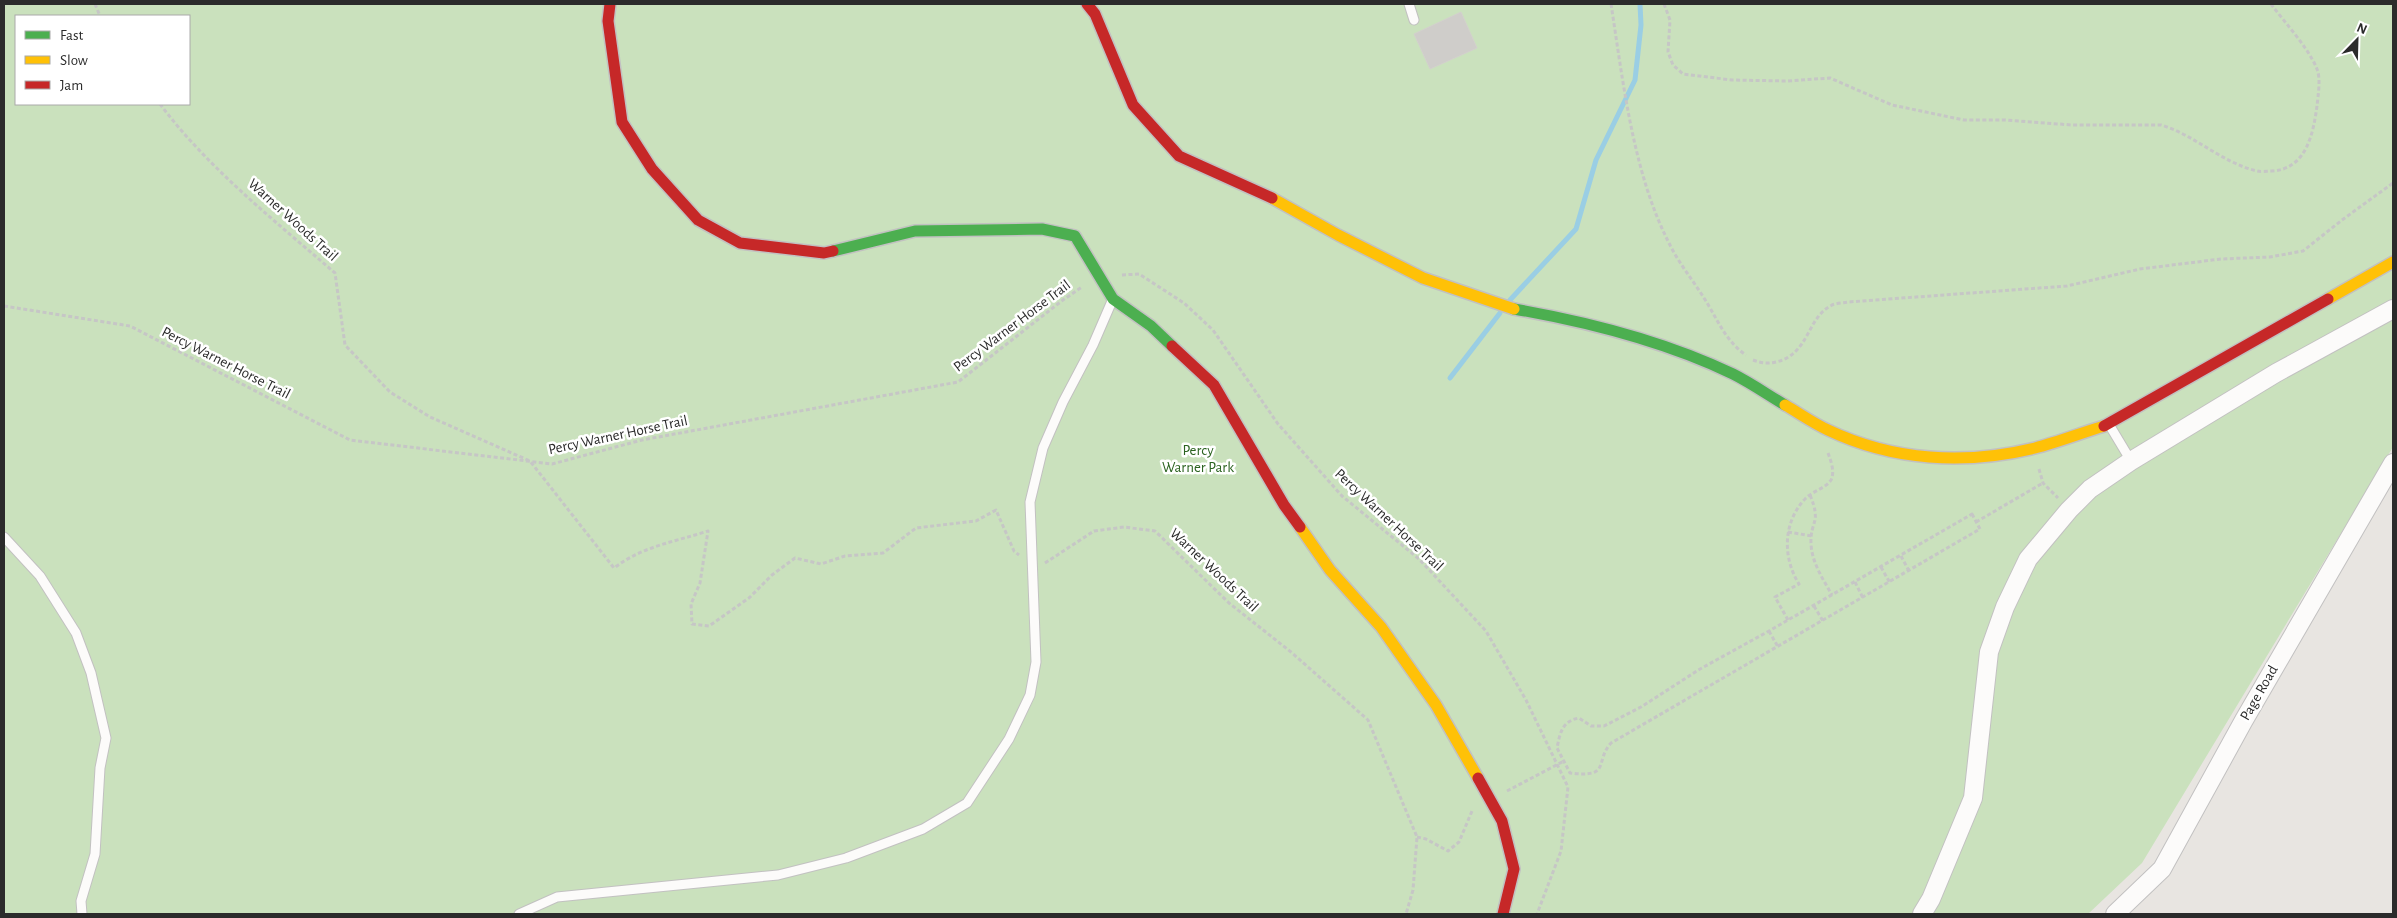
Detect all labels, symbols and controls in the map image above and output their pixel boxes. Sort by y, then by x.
legend [15,15,190,105]
north arrow [2332,15,2382,65]
text: N [2354,21,2369,37]
text: Fast [60,28,84,43]
text: Slow [60,53,88,68]
text: Jam [60,78,83,93]
street label: Warner Woods Trail [245,176,341,264]
street label: Percy Warner Horse Trail [951,277,1073,375]
street label: Percy Warner Horse Trail [159,324,293,402]
street label: Percy Warner Horse Trail [547,413,689,457]
park label: Percy Warner Park [1162,443,1234,475]
street label: Percy Warner Horse Trail [1332,466,1446,574]
street label: Warner Woods Trail [1167,525,1261,615]
street label: Page Road [2237,663,2281,723]

